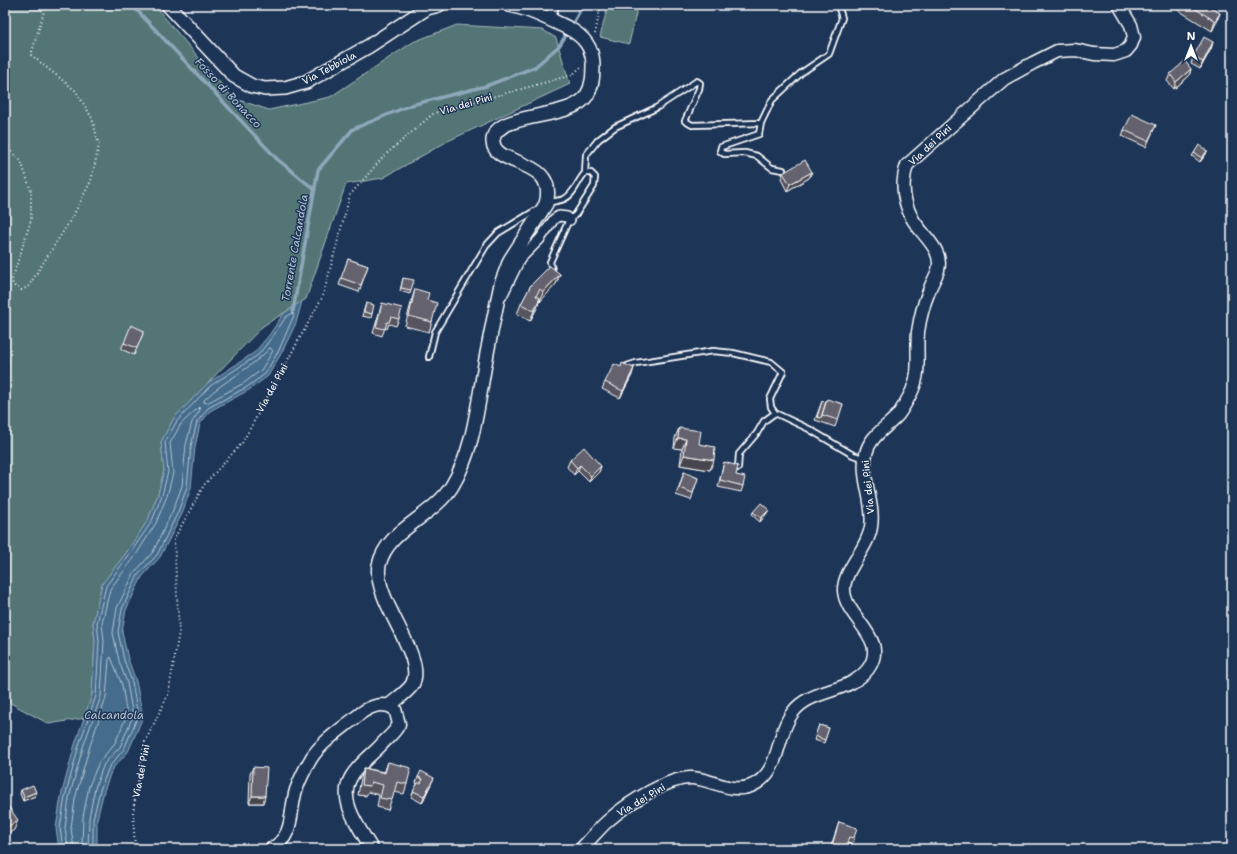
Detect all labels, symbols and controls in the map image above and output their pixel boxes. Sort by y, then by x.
north arrow [1171,26,1211,66]
text: N [1187,29,1196,44]
street label: Via Tebbiola [300,48,359,88]
water label: Fosso di Bonacco [191,54,265,132]
street label: Via dei Pini [438,90,494,118]
street label: Via dei Pini [906,122,954,168]
water label: Torrente Calcandola [278,193,312,303]
street label: Via dei Pini [253,361,291,415]
street label: Via dei Pini [859,459,877,515]
water label: Calcandola [84,708,144,723]
street label: Via dei Pini [129,743,153,799]
street label: Via dei Pini [614,780,668,820]

